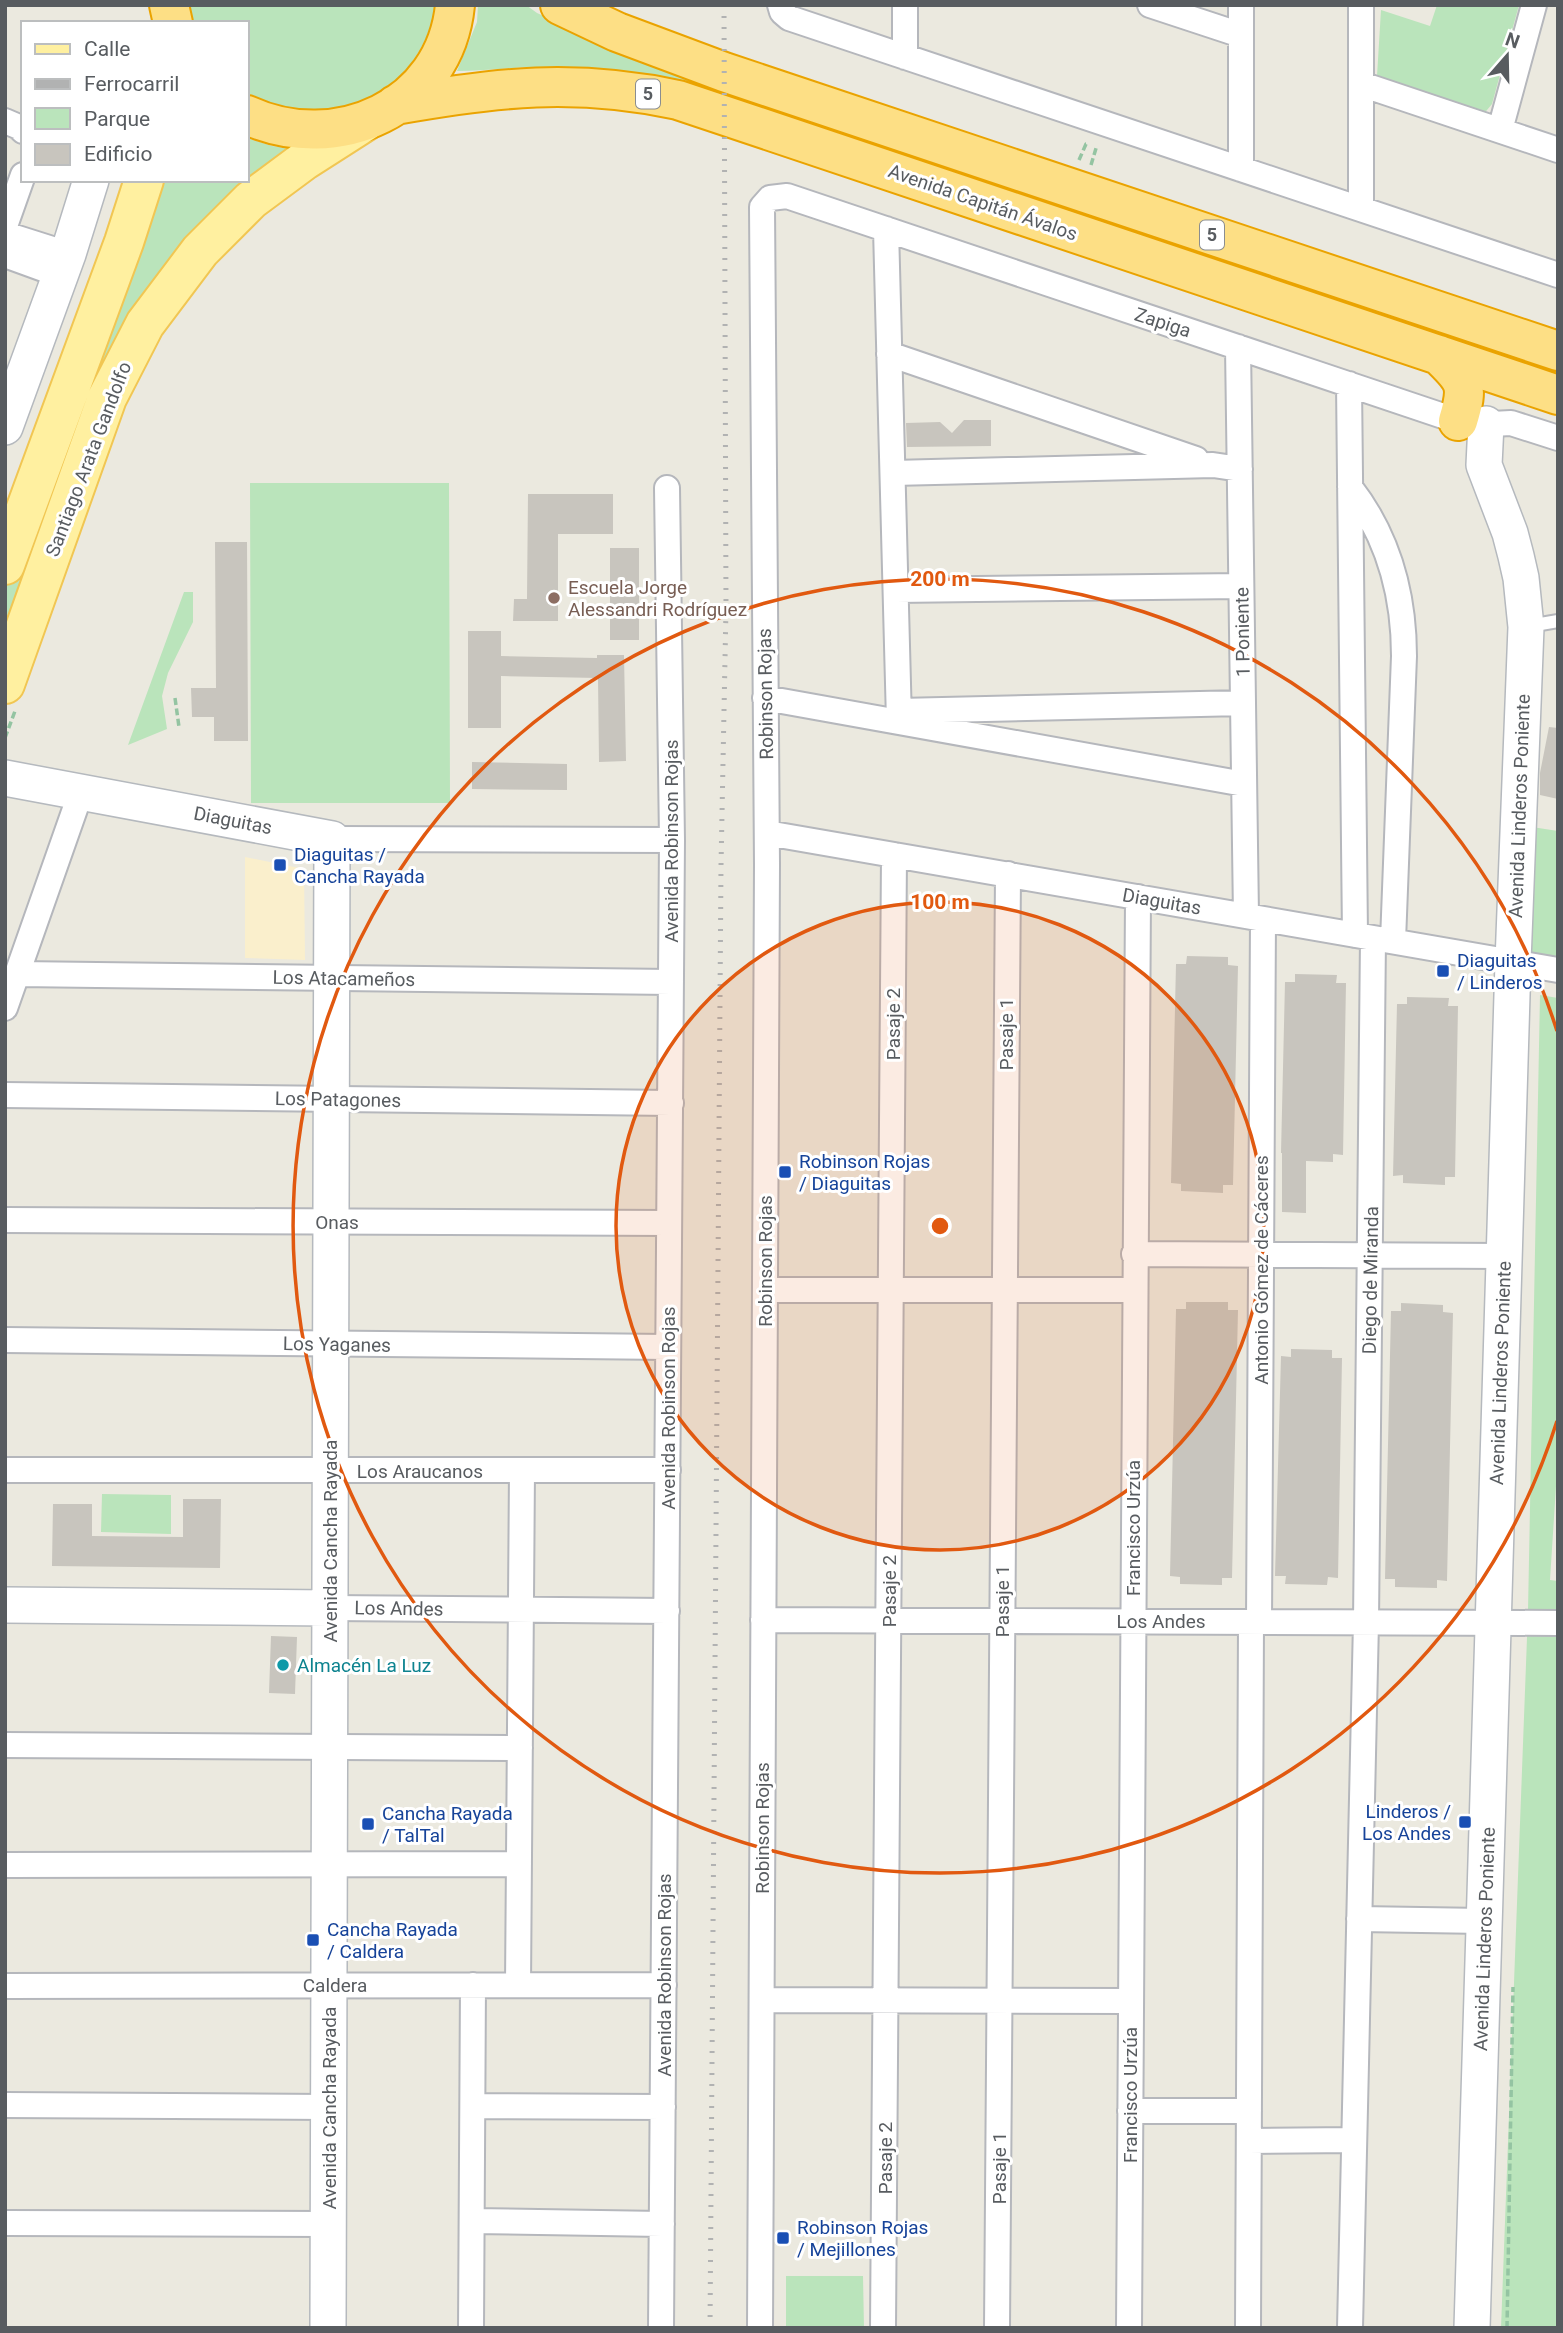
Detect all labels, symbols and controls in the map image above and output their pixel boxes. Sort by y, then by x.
legend [21,21,248,182]
north arrow [1472,21,1542,91]
text: N [1502,27,1523,54]
text: Calle [84,37,130,61]
text: Ferrocarril [84,72,179,96]
road number: 5 [636,80,660,108]
text: Parque [84,107,150,131]
text: Edificio [84,142,152,166]
street label: Avenida Capitán Ávalos [885,159,1080,246]
road number: 5 [1200,220,1224,249]
street label: Zapiga [1132,303,1194,342]
street label: Santiago Arata Gandolfo [41,358,136,560]
text: 200 m [910,567,970,591]
place label: Escuela Jorge Alessandri Rodríguez [568,576,747,621]
street label: 1 Poniente [1230,587,1255,677]
marker: Escuela Jorge Alessandri Rodríguez [546,590,562,606]
street label: Robinson Rojas [753,628,778,760]
street label: Avenida Linderos Poniente [1504,693,1535,919]
street label: Avenida Robinson Rojas [660,739,683,943]
street label: Diaguitas [192,802,274,839]
place label: Diaguitas / Cancha Rayada [294,843,425,888]
marker: Diaguitas / Cancha Rayada [272,857,288,873]
street label: Diaguitas [1121,883,1203,920]
text: 100 m [910,890,970,914]
place label: Diaguitas / Linderos [1457,949,1543,994]
marker: Diaguitas / Linderos [1435,963,1451,979]
street label: Los Atacameños [273,966,415,991]
street label: Pasaje 2 [882,988,905,1060]
street label: Pasaje 1 [995,998,1018,1070]
street label: Los Patagones [275,1087,401,1112]
place label: Robinson Rojas / Diaguitas [799,1150,930,1195]
street label: Antonio Gómez de Cáceres [1250,1155,1273,1385]
marker: Robinson Rojas / Diaguitas [777,1164,793,1180]
street label: Robinson Rojas [754,1195,777,1327]
street label: Diego de Miranda [1358,1206,1383,1354]
street label: Onas [315,1211,359,1234]
centre of rings [928,1214,952,1238]
street label: Avenida Linderos Poniente [1485,1260,1516,1486]
street label: Avenida Robinson Rojas [657,1306,680,1510]
street label: Los Yaganes [283,1332,391,1357]
street label: Avenida Cancha Rayada [319,1440,342,1642]
street label: Los Araucanos [357,1460,483,1483]
street label: Francisco Urzúa [1122,1460,1145,1596]
street label: Pasaje 2 [878,1555,901,1627]
street label: Pasaje 1 [991,1565,1014,1637]
street label: Los Andes [354,1596,444,1621]
street label: Los Andes [1116,1610,1206,1633]
place label: Almacén La Luz [297,1654,431,1677]
marker: Almacén La Luz [275,1657,291,1673]
street label: Robinson Rojas [751,1762,774,1894]
place label: Linderos / Los Andes [1362,1800,1451,1845]
place label: Cancha Rayada / TalTal [382,1802,513,1847]
marker: Linderos / Los Andes [1457,1814,1473,1830]
marker: Cancha Rayada / TalTal [360,1816,376,1832]
street label: Avenida Linderos Poniente [1469,1826,1500,2052]
street label: Avenida Robinson Rojas [653,1873,676,2077]
place label: Cancha Rayada / Caldera [327,1918,458,1963]
marker: Cancha Rayada / Caldera [305,1932,321,1948]
street label: Caldera [303,1974,367,1997]
street label: Avenida Cancha Rayada [318,2007,341,2209]
street label: Francisco Urzúa [1119,2027,1142,2163]
street label: Pasaje 2 [874,2122,897,2194]
street label: Pasaje 1 [988,2132,1011,2204]
place label: Robinson Rojas / Mejillones [797,2216,928,2261]
marker: Robinson Rojas / Mejillones [775,2230,791,2246]

